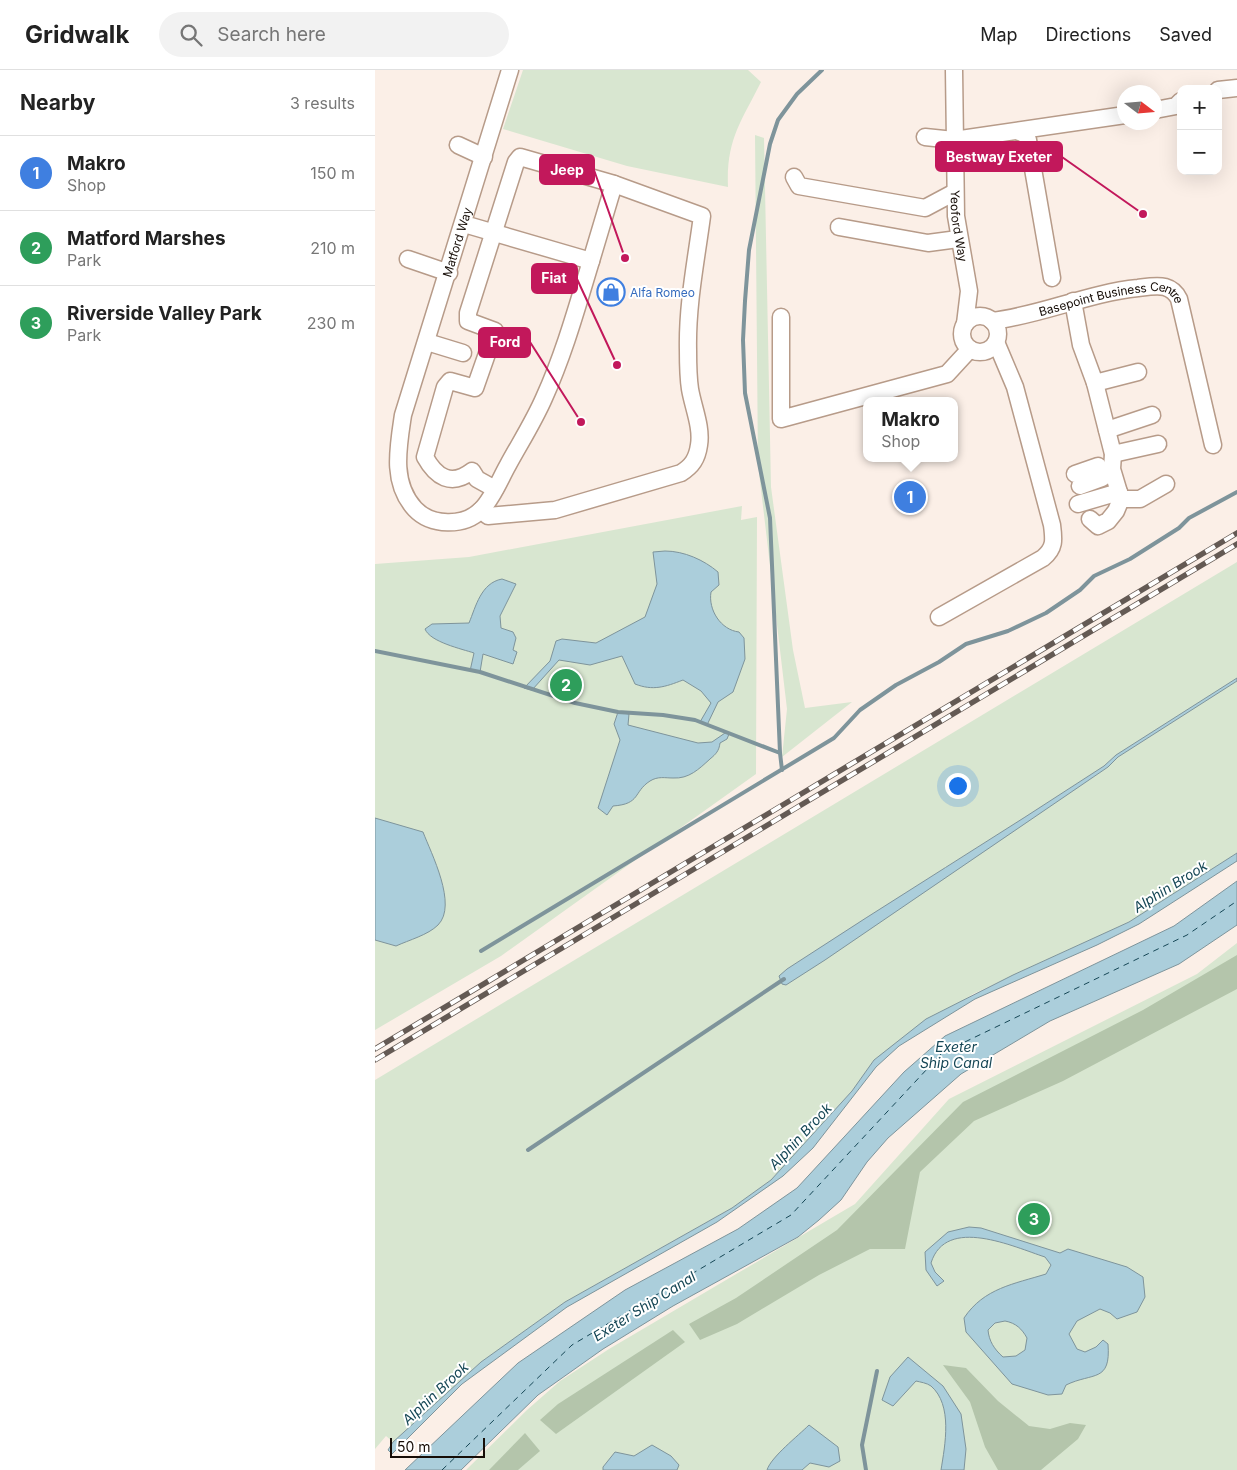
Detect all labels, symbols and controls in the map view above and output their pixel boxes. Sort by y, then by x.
search box [159,12,509,57]
text: Gridwalk [25,20,129,49]
icon: search [177,21,205,49]
text: Search here [217,23,326,46]
text: Map [980,24,1018,45]
text: Directions [1046,24,1131,45]
text: Saved [1159,24,1212,45]
north arrow [1117,85,1162,130]
map controls [1177,85,1222,175]
button: + [1177,85,1222,130]
text: Nearby [20,90,95,115]
text: 3 results [290,93,355,113]
button: − [1177,130,1222,175]
callout: Bestway Exeter [936,142,1062,171]
text: Bestway Exeter [946,148,1052,165]
text: Makro [67,152,126,175]
callout: Jeep [540,155,594,184]
text: Jeep [550,161,584,178]
text: 1 [33,163,39,183]
text: 150 m [310,163,355,183]
text: Shop [67,175,106,195]
street label: Yeoford Way [948,190,971,263]
street label: Matford Way [439,205,475,279]
text: Matford Marshes [67,227,226,250]
text: 2 [31,238,41,258]
text: 210 m [310,238,355,258]
text: Park [67,250,101,270]
callout: Fiat [532,264,577,293]
text: Fiat [541,269,567,286]
shop icon: Alfa Romeo [596,277,626,307]
text: Basepoint Business Centre [1037,279,1187,319]
place label: Alfa Romeo [630,285,695,300]
street label: Basepoint Business Centre [1031,301,1183,321]
text: Riverside Valley Park [67,302,262,325]
text: 3 [31,313,41,333]
text: 230 m [307,313,355,333]
text: Park [67,325,101,345]
callout: Ford [479,328,530,357]
text: Ford [490,333,520,350]
popup [863,397,958,462]
text: Makro [881,408,940,431]
text: Shop [881,431,920,451]
pin: 1 [894,478,926,516]
pin: 2 [550,666,582,704]
your location [945,773,971,799]
water label: Alphin Brook [1129,856,1210,916]
water label: Exeter Ship Canal [920,1038,993,1071]
water label: Alphin Brook [764,1099,835,1173]
pin: 3 [1018,1200,1050,1238]
water label: Exeter Ship Canal [590,1267,699,1344]
water label: Alphin Brook [398,1358,472,1429]
scale bar [390,1435,485,1458]
text: 50 m [397,1438,431,1455]

